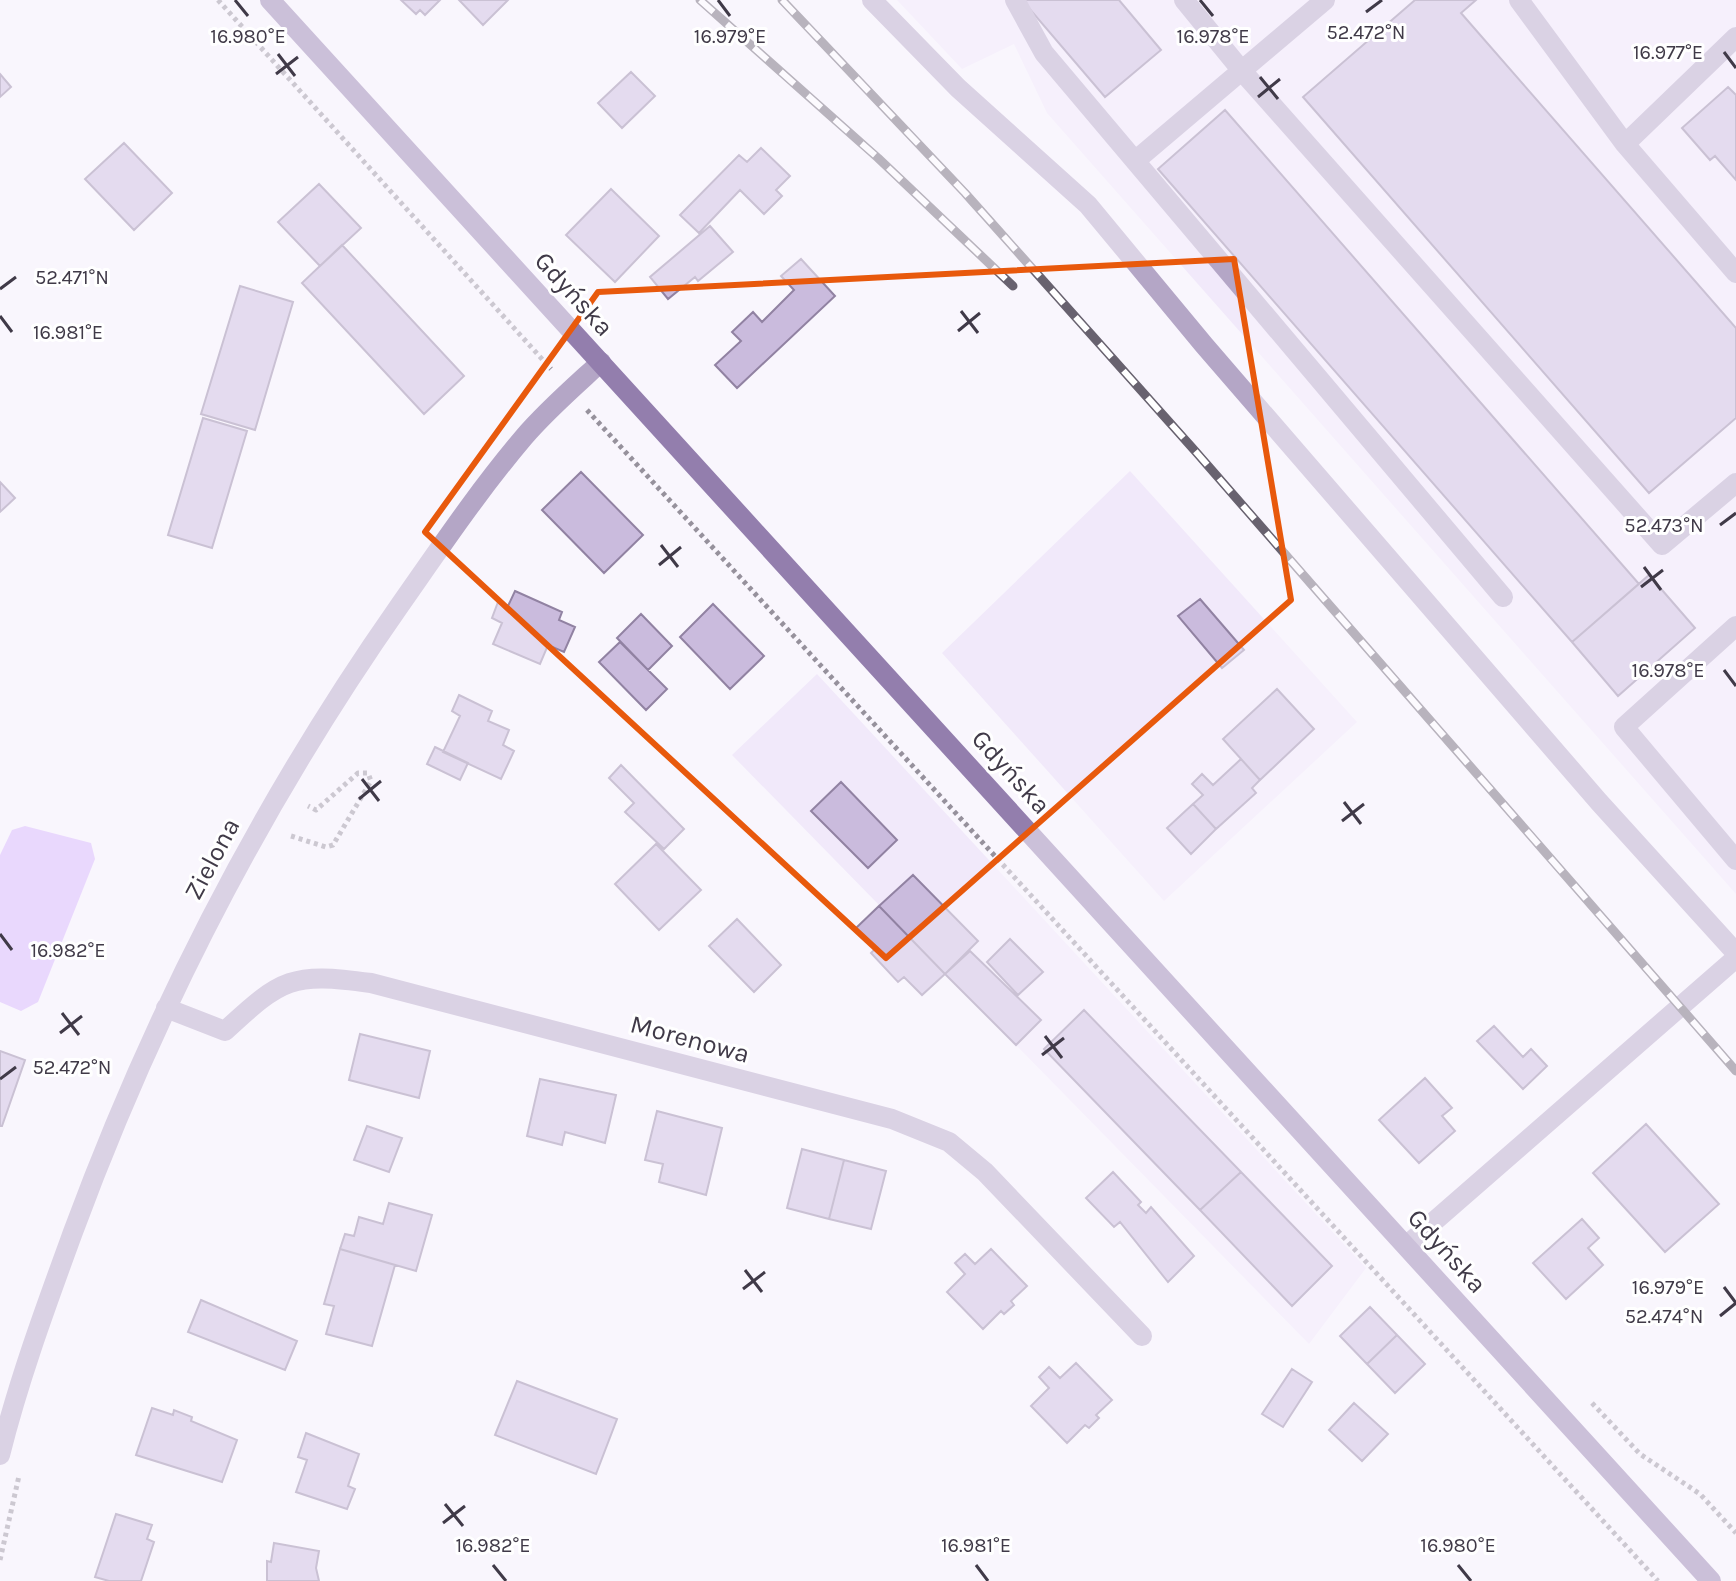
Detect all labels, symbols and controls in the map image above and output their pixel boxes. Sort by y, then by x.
text: 52.472°N [1326,21,1406,44]
text: 16.980°E [210,25,286,48]
text: 16.979°E [694,25,766,48]
text: 16.978°E [1177,25,1249,48]
text: 16.977°E [1633,41,1703,64]
street label: Gdyńska [528,246,620,342]
text: 52.471°N [35,266,109,289]
text: 16.981°E [33,321,103,344]
text: 52.473°N [1624,514,1704,537]
text: 16.978°E [1632,659,1704,682]
street label: Gdyńska [965,724,1057,820]
street label: Zielona [178,813,246,905]
text: 16.982°E [30,939,106,962]
street label: Morenowa [627,1008,753,1070]
text: 52.472°N [32,1056,112,1079]
street label: Gdyńska [1401,1203,1493,1299]
text: 16.979°E [1632,1276,1704,1299]
text: 52.474°N [1625,1305,1703,1328]
text: 16.982°E [455,1534,531,1557]
text: 16.981°E [941,1534,1011,1557]
text: 16.980°E [1420,1534,1496,1557]

